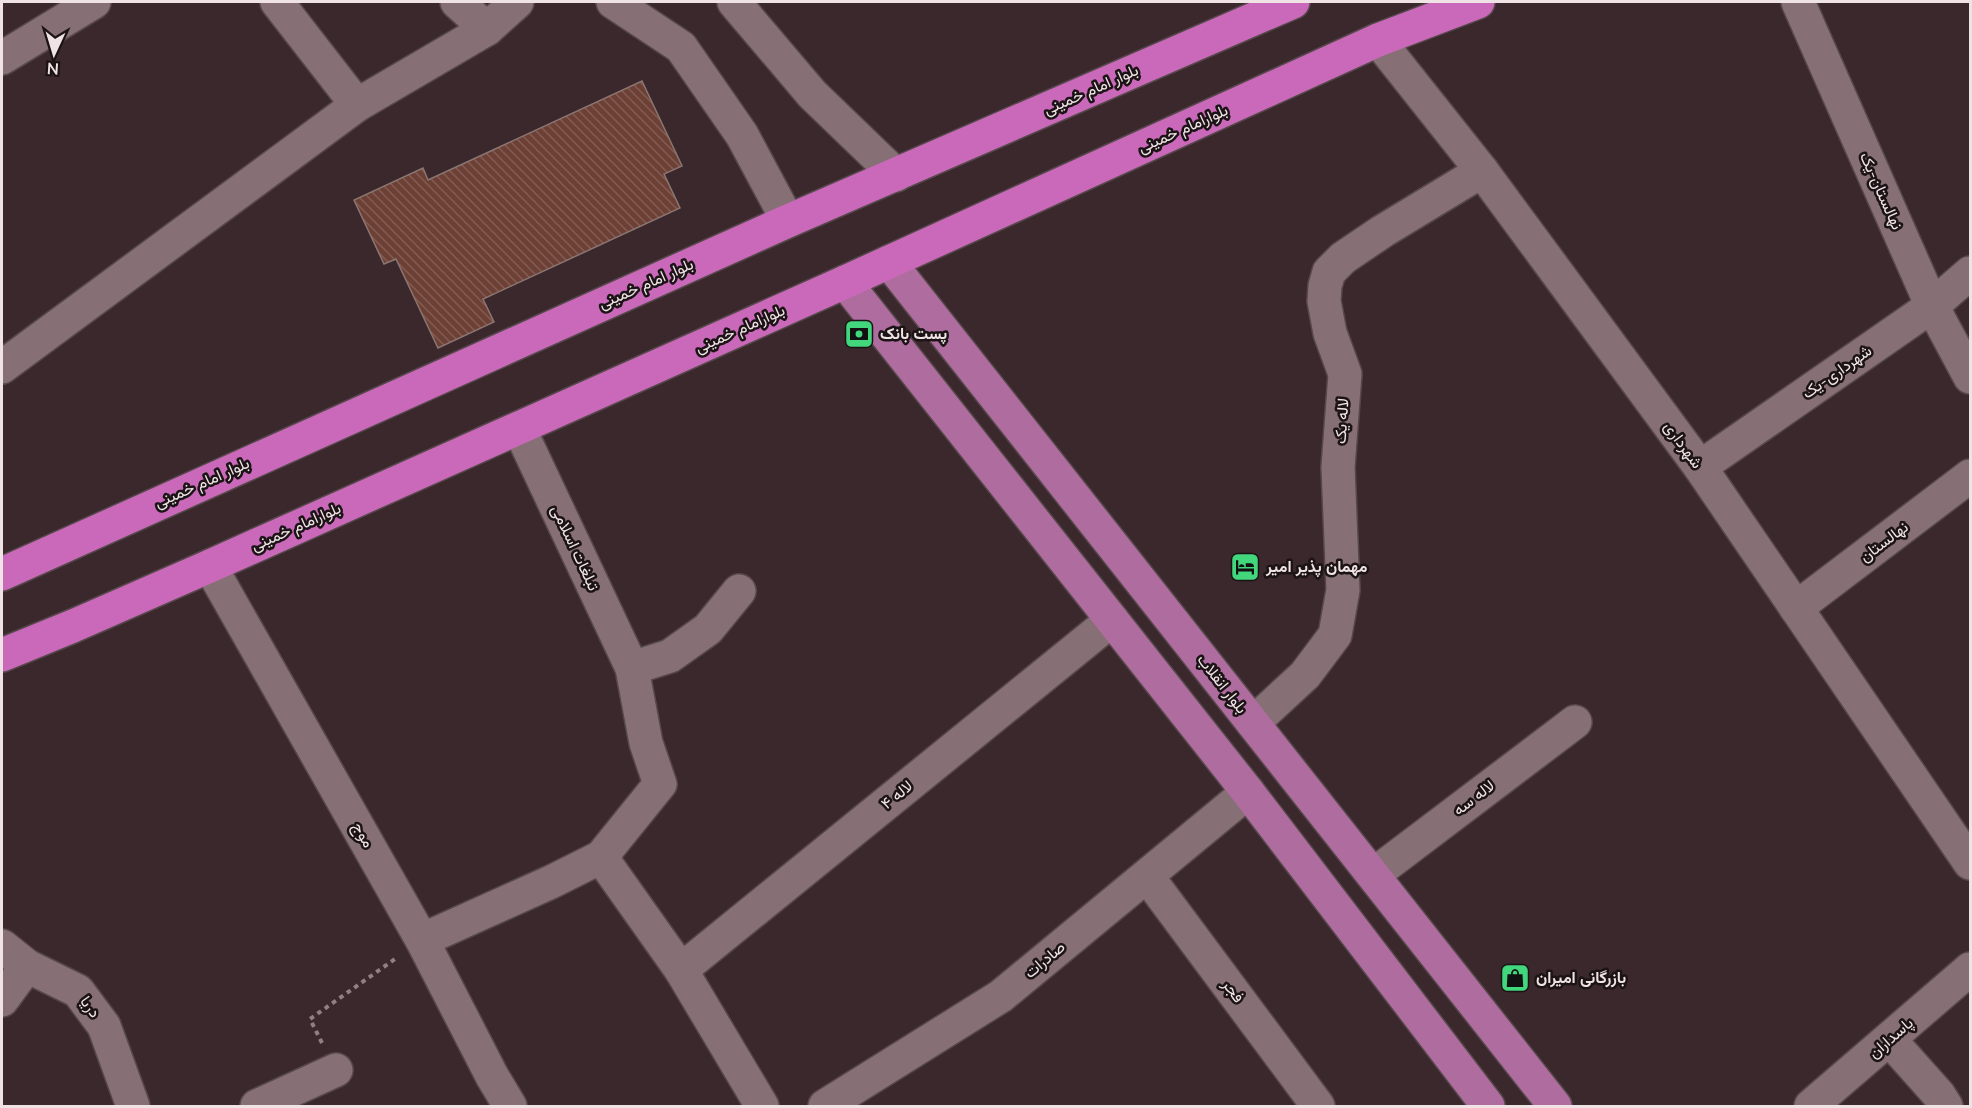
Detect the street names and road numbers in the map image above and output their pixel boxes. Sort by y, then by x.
street label: بلوار امام خمینی [1040,59,1142,121]
street label: بلوارامام خمینی [1134,99,1232,159]
street label: نهالستان-یک [1854,149,1908,233]
street label: بلوار امام خمینی [595,253,697,315]
street label: بلوارامام خمینی [691,299,789,359]
street label: شهرداری-یک [1798,340,1876,404]
street label: لاله یک [1329,397,1355,445]
street label: شهرداری [1658,417,1708,473]
street label: بلوار امام خمینی [151,452,253,514]
street label: بلوارامام خمینی [247,497,345,557]
street label: تبلغات اسلامی [546,502,604,595]
street label: نهالستان [1855,516,1913,568]
street label: بلوار انقلاب [1192,650,1252,718]
street label: لاله ۴ [876,775,918,815]
street label: لاله سه [1449,775,1499,821]
street label: موج [347,818,379,852]
street label: صادرات [1020,936,1070,984]
street label: فجر [1216,974,1249,1007]
street label: دریا [75,992,105,1022]
street label: پاسداران [1864,1012,1918,1064]

